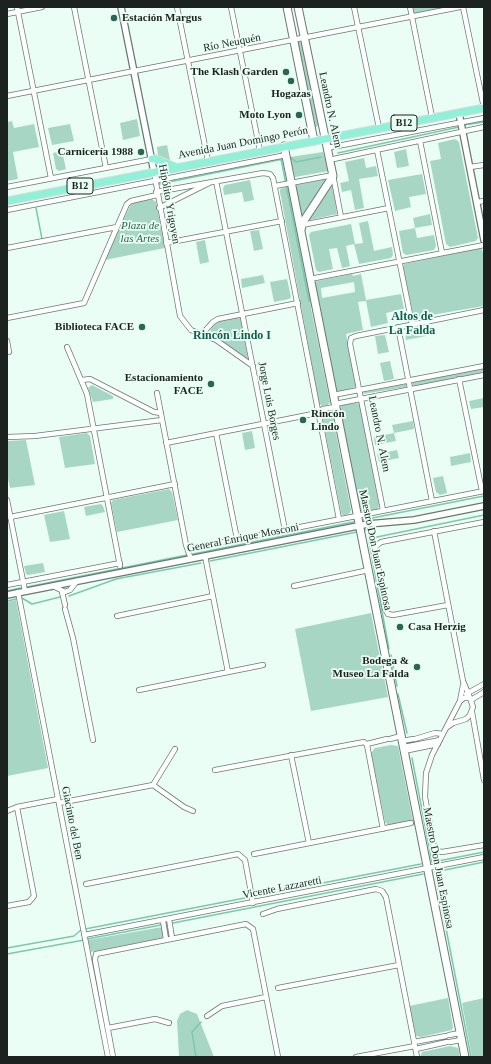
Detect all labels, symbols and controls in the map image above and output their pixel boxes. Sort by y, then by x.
place label: Estación Margus [122,11,202,25]
marker: Estación Margus [109,13,119,23]
street label: Río Neuquén [202,31,262,55]
place label: The Klash Garden [191,65,278,79]
marker: The Klash Garden [281,67,291,77]
street label: Leandro N. Alem [316,71,344,149]
marker: Hogazas [286,76,296,86]
place label: Hogazas [271,87,311,101]
place label: Moto Lyon [239,108,291,122]
marker: Moto Lyon [294,110,304,120]
road number: B12 [391,115,417,131]
street label: Avenida Juan Domingo Perón [177,124,309,162]
place label: Carnicería 1988 [58,145,133,159]
marker: Carnicería 1988 [136,147,146,157]
street label: Hipólito Yrigoyen [155,163,183,245]
road number: B12 [67,178,93,194]
park label: Plaza de las Artes [121,219,159,245]
district label: Altos de La Falda [389,310,435,338]
place label: Biblioteca FACE [55,320,134,334]
marker: Biblioteca FACE [137,322,147,332]
district label: Rincón Lindo I [193,329,271,343]
street label: Jorge Luis Borges [255,361,283,441]
place label: Estacionamiento FACE [125,371,203,397]
marker: Estacionamiento FACE [206,379,216,389]
street label: Leandro N. Alem [365,395,393,473]
place label: Rincón Lindo [311,407,345,433]
marker: Rincón Lindo [298,415,308,425]
street label: Maestro Don Juan Espinosa [356,488,394,612]
street label: General Enrique Mosconi [186,521,300,555]
place label: Casa Herzig [408,620,466,634]
marker: Casa Herzig [395,622,405,632]
place label: Bodega & Museo La Falda [333,654,409,680]
marker: Bodega & Museo La Falda [412,662,422,672]
street label: Giacinto del Ben [58,785,86,861]
street label: Maestro Don Juan Espinosa [420,806,456,930]
street label: Vicente Lazzaretti [241,874,323,902]

